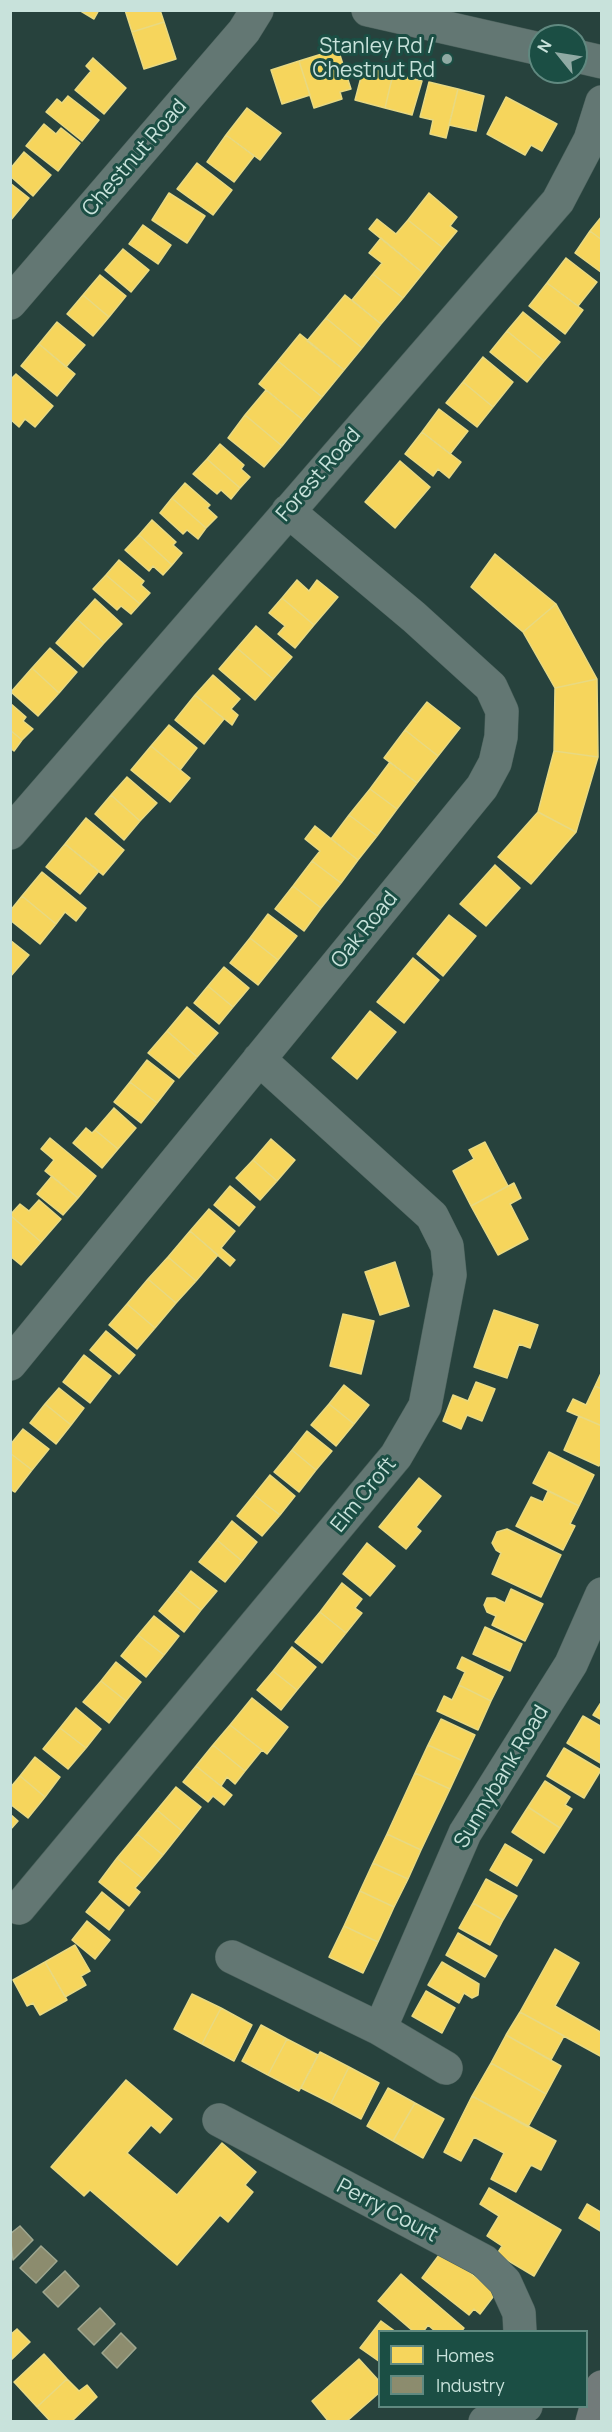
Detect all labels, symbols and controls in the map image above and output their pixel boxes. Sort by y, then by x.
north arrow [528,24,588,84]
place label: Stanley Rd / Chestnut Rd [313,34,435,84]
text: N [532,36,557,56]
marker: Stanley Rd / Chestnut Rd [440,52,454,66]
street label: Chestnut Road [77,94,193,222]
street label: Forest Road [272,423,366,527]
street label: Oak Road [326,887,404,973]
street label: Elm Croft [326,1452,402,1538]
street label: Sunnybank Road [449,1701,555,1853]
street label: Perry Court [332,2174,442,2248]
legend [378,2330,588,2408]
text: Homes [436,2343,494,2367]
text: Industry [436,2373,505,2397]

